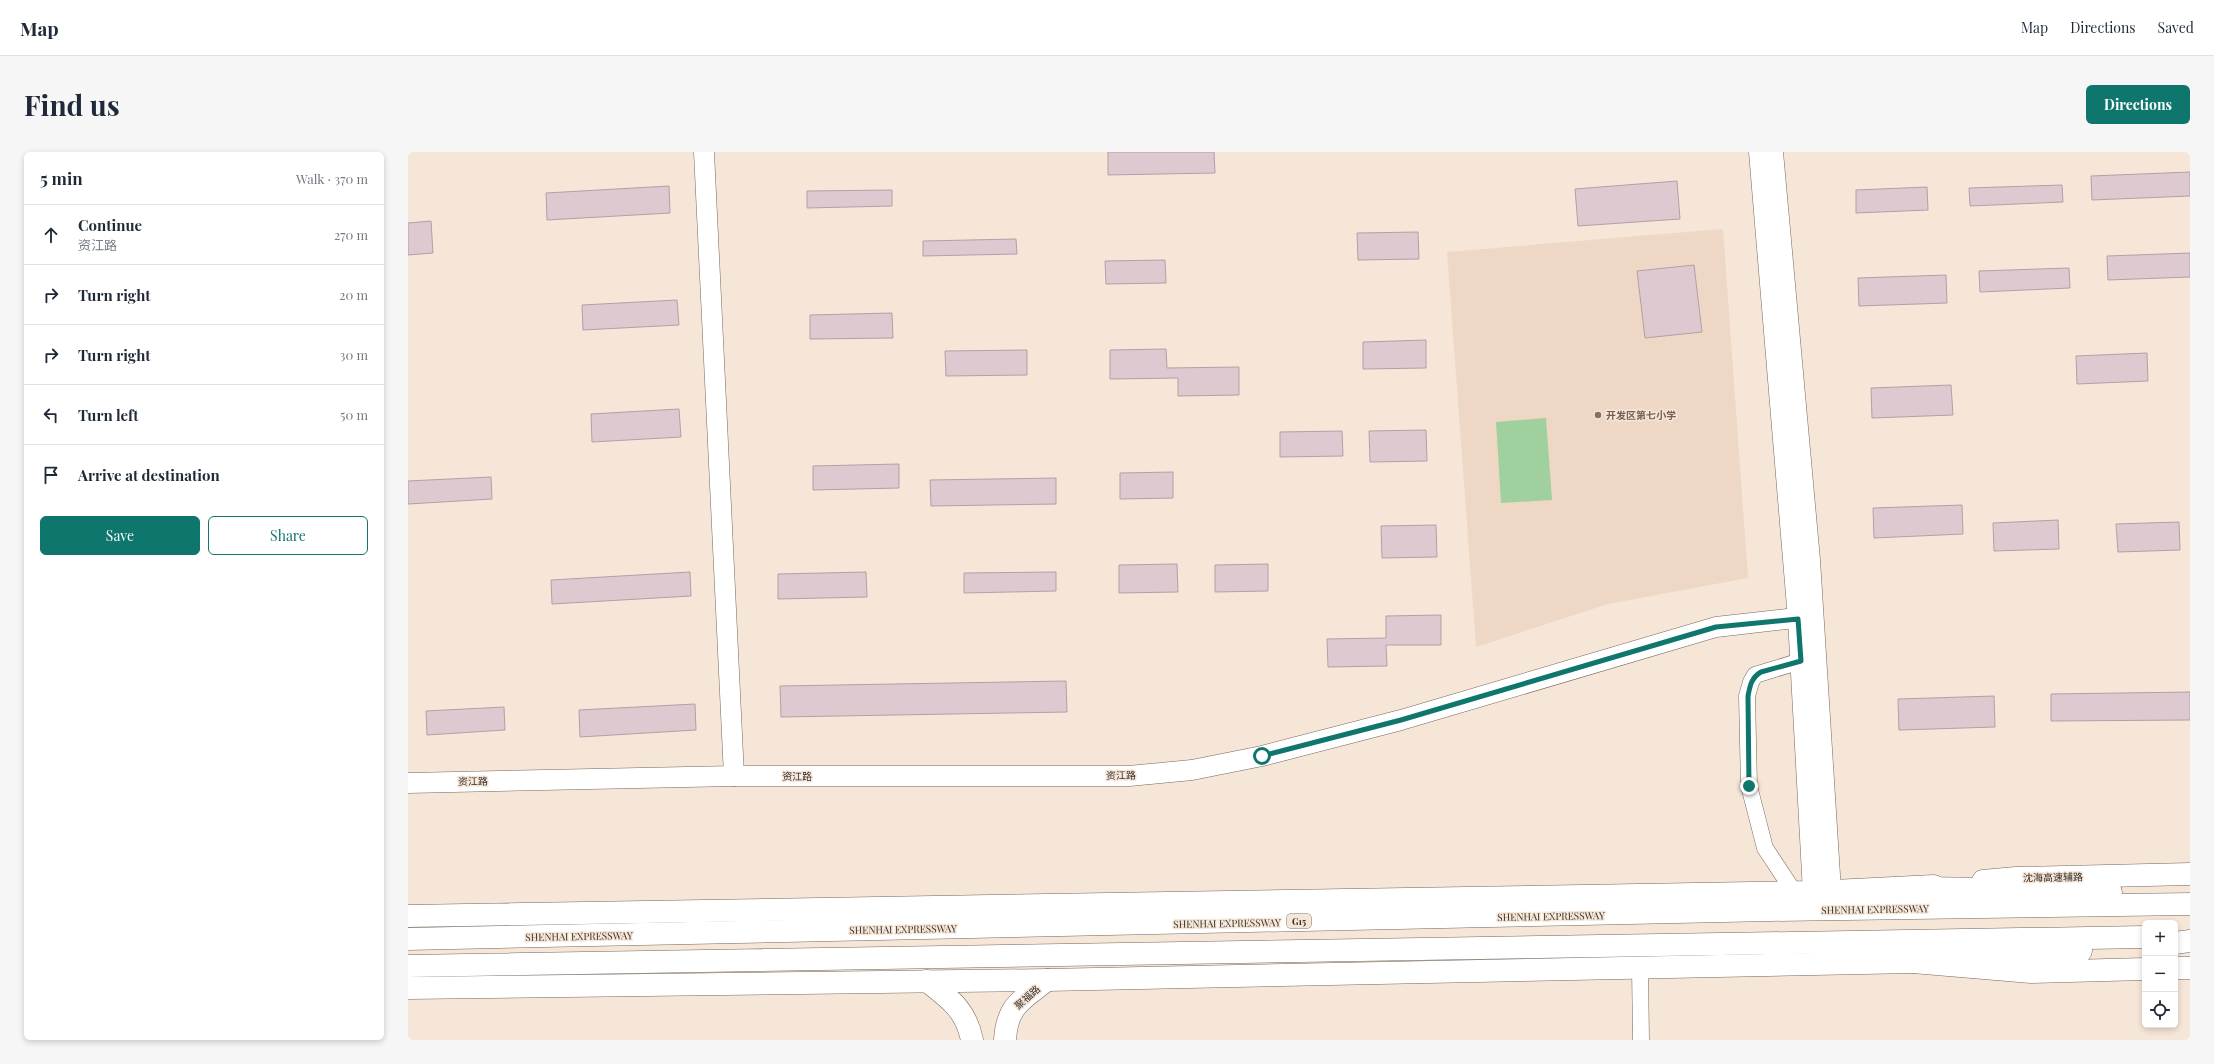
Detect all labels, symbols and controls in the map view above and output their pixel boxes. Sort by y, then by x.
text: Map [20,15,59,41]
text: Map [2021,18,2048,37]
text: Directions [2070,18,2136,37]
text: Saved [2158,18,2194,37]
button: Directions [2086,85,2190,124]
text: Find us [24,86,120,123]
text: 5 min [40,167,83,189]
text: Walk · 370 m [296,170,368,187]
text: Continue [78,215,142,235]
icon: ahead [40,224,62,246]
text: 270 m [334,226,368,243]
text: 资江路 [78,236,117,253]
icon: right [40,284,62,306]
text: Turn right [78,285,151,305]
text: 20 m [339,286,368,303]
icon: right [40,344,62,366]
text: Turn right [78,345,151,365]
text: 30 m [340,346,368,363]
icon: left [40,404,62,426]
text: Turn left [78,405,139,425]
text: 50 m [340,406,368,423]
place label: 开发区第七小学 [1606,408,1676,422]
marker: 开发区第七小学 [1593,410,1603,420]
icon: arrive [40,464,62,486]
text: Arrive at destination [78,465,220,485]
button: Save [40,516,200,555]
button: Share [208,516,368,555]
route start [1253,747,1271,765]
street label: 资江路 [1106,768,1136,782]
street label: 资江路 [782,769,812,783]
street label: 资江路 [458,774,488,788]
route end [1740,777,1758,795]
street label: 沈海高速辅路 [2023,869,2083,885]
street label: SHENHAI EXPRESSWAY [1821,901,1929,917]
street label: SHENHAI EXPRESSWAY [1497,908,1605,924]
road number: G15 [1287,914,1311,928]
street label: SHENHAI EXPRESSWAY [1173,915,1281,931]
map controls [2142,920,2178,1028]
button: + [2142,920,2178,956]
street label: SHENHAI EXPRESSWAY [849,921,957,937]
street label: SHENHAI EXPRESSWAY [525,928,633,944]
button: − [2142,956,2178,992]
street label: 聚福路 [1011,982,1043,1012]
button: locate [2142,992,2178,1028]

